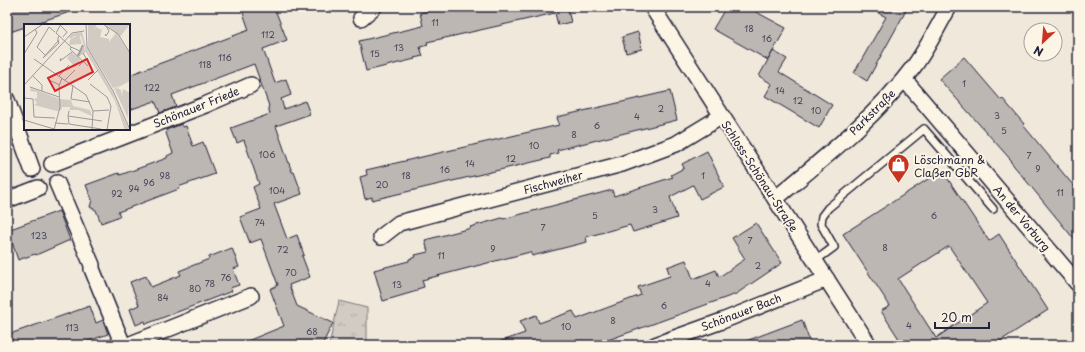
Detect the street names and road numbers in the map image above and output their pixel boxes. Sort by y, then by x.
street label: Schönauer Friede [150,82,242,132]
street label: Parkstraße [845,85,899,139]
street label: Schloss-Schönau-Straße [717,117,803,235]
street label: Fischweiher [521,166,586,198]
street label: An der Vorburg [989,181,1055,255]
street label: Schönauer Bach [698,289,784,335]

